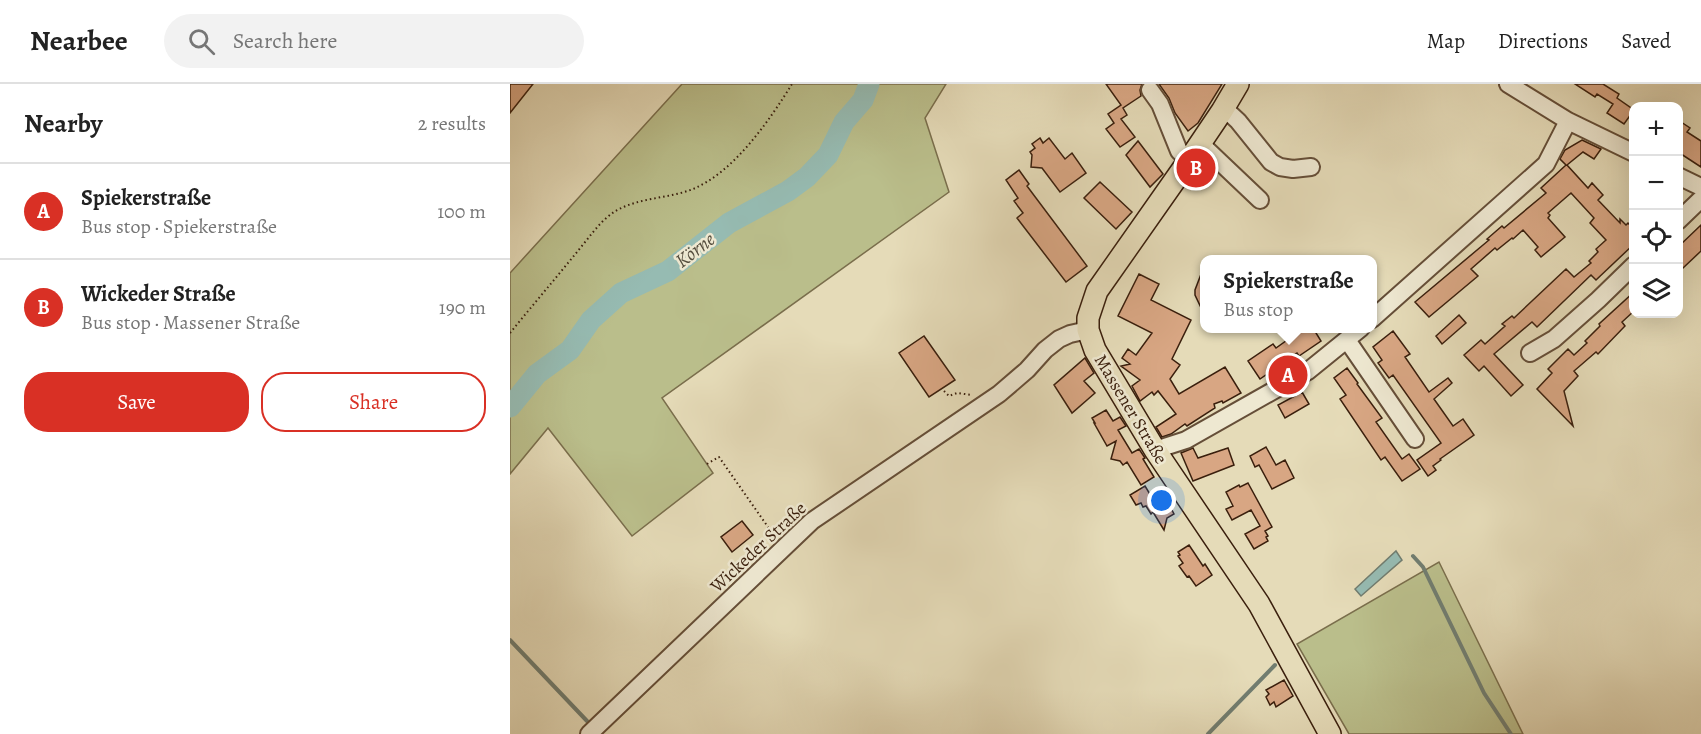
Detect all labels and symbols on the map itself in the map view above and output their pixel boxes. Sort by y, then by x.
pin: B [1176,146,1216,190]
water label: Körne [670,226,720,274]
street label: Massener Straße [1089,350,1173,468]
pin: A [1268,352,1308,398]
your location [1147,486,1176,515]
street label: Wickeder Straße [704,496,811,598]

